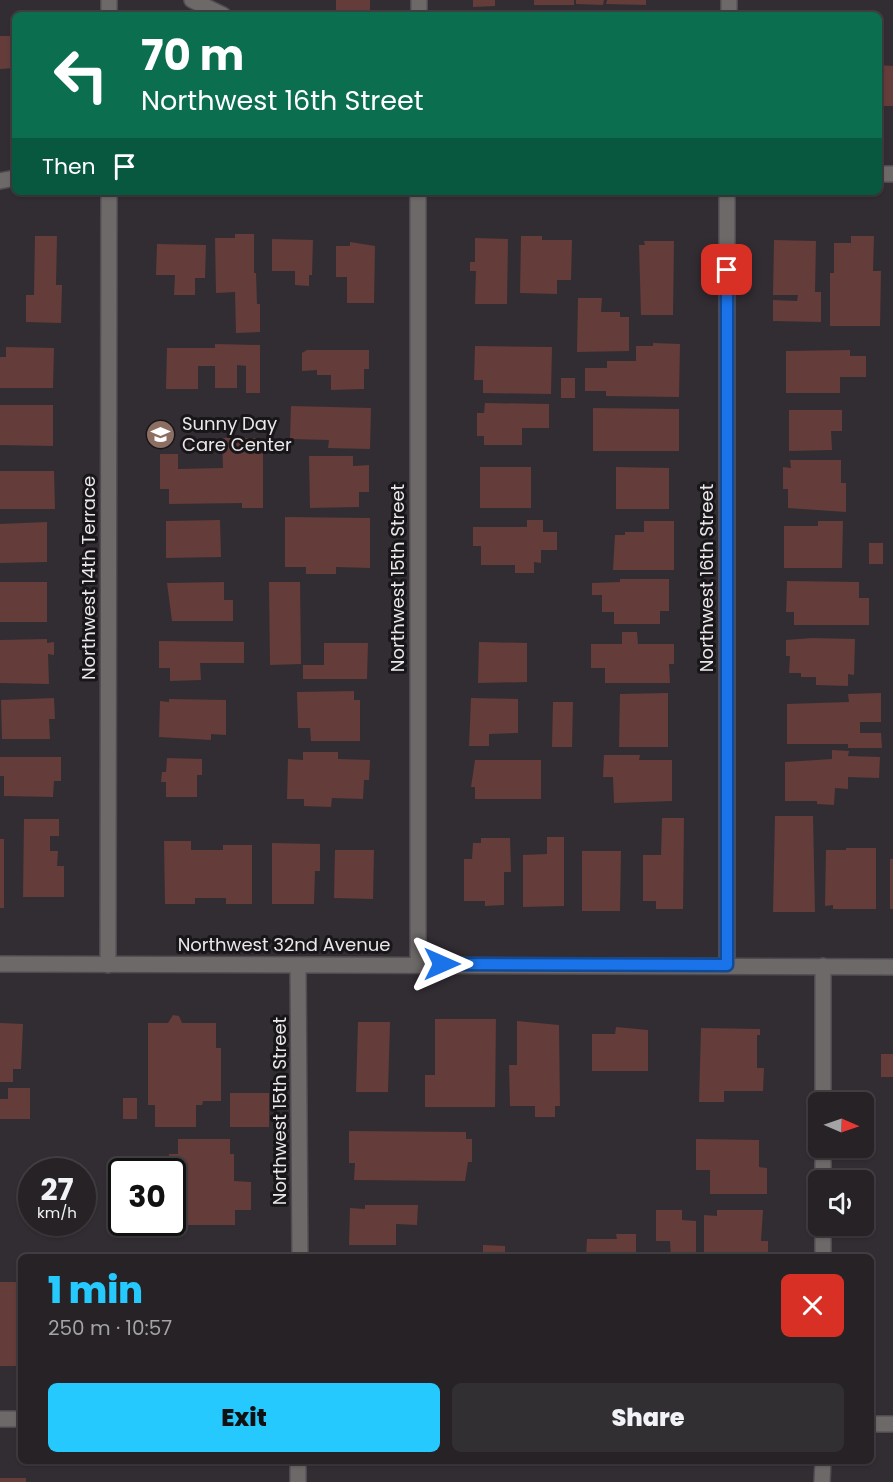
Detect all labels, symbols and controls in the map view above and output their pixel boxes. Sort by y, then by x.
text: 70 m [141,26,244,85]
icon: left [42,36,120,114]
text: Northwest 16th Street [141,82,424,119]
icon: arrive [108,150,141,183]
text: Then [42,151,96,182]
pin [701,244,752,295]
icon: arrive [710,253,743,286]
place label: Sunny Day Care Center [182,411,292,457]
school or university icon: Sunny Day Care Center [145,418,177,450]
street label: Northwest 14th Terrace [76,476,101,680]
street label: Northwest 15th Street [385,484,410,672]
street label: Northwest 16th Street [694,484,719,672]
street label: Northwest 32nd Avenue [178,932,390,957]
position arrow [410,932,474,996]
street label: Northwest 15th Street [267,1017,292,1205]
north arrow [808,1092,874,1158]
map controls [808,1092,874,1236]
speed limit sign: 30 [108,1158,186,1236]
text: 27 [40,1168,74,1211]
button: sound [808,1170,874,1236]
text: km/h [37,1202,77,1223]
text: 1 min [48,1265,143,1316]
button: close [781,1274,844,1337]
text: 250 m · 10:57 [48,1314,172,1342]
button: Exit [48,1383,440,1452]
button: Share [452,1383,844,1452]

